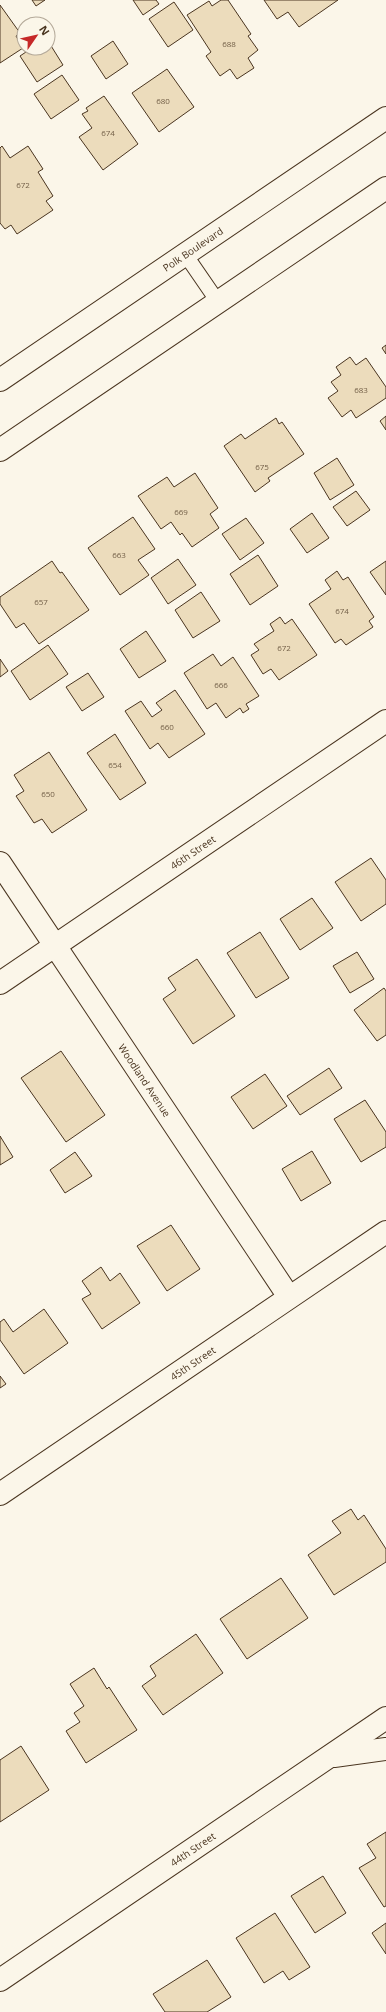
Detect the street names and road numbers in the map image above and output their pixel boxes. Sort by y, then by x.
street label: Polk Boulevard [160,224,226,275]
street label: 46th Street [167,832,218,872]
street label: Woodland Avenue [115,1041,174,1120]
street label: 45th Street [167,1343,218,1383]
street label: 44th Street [167,1829,218,1869]

